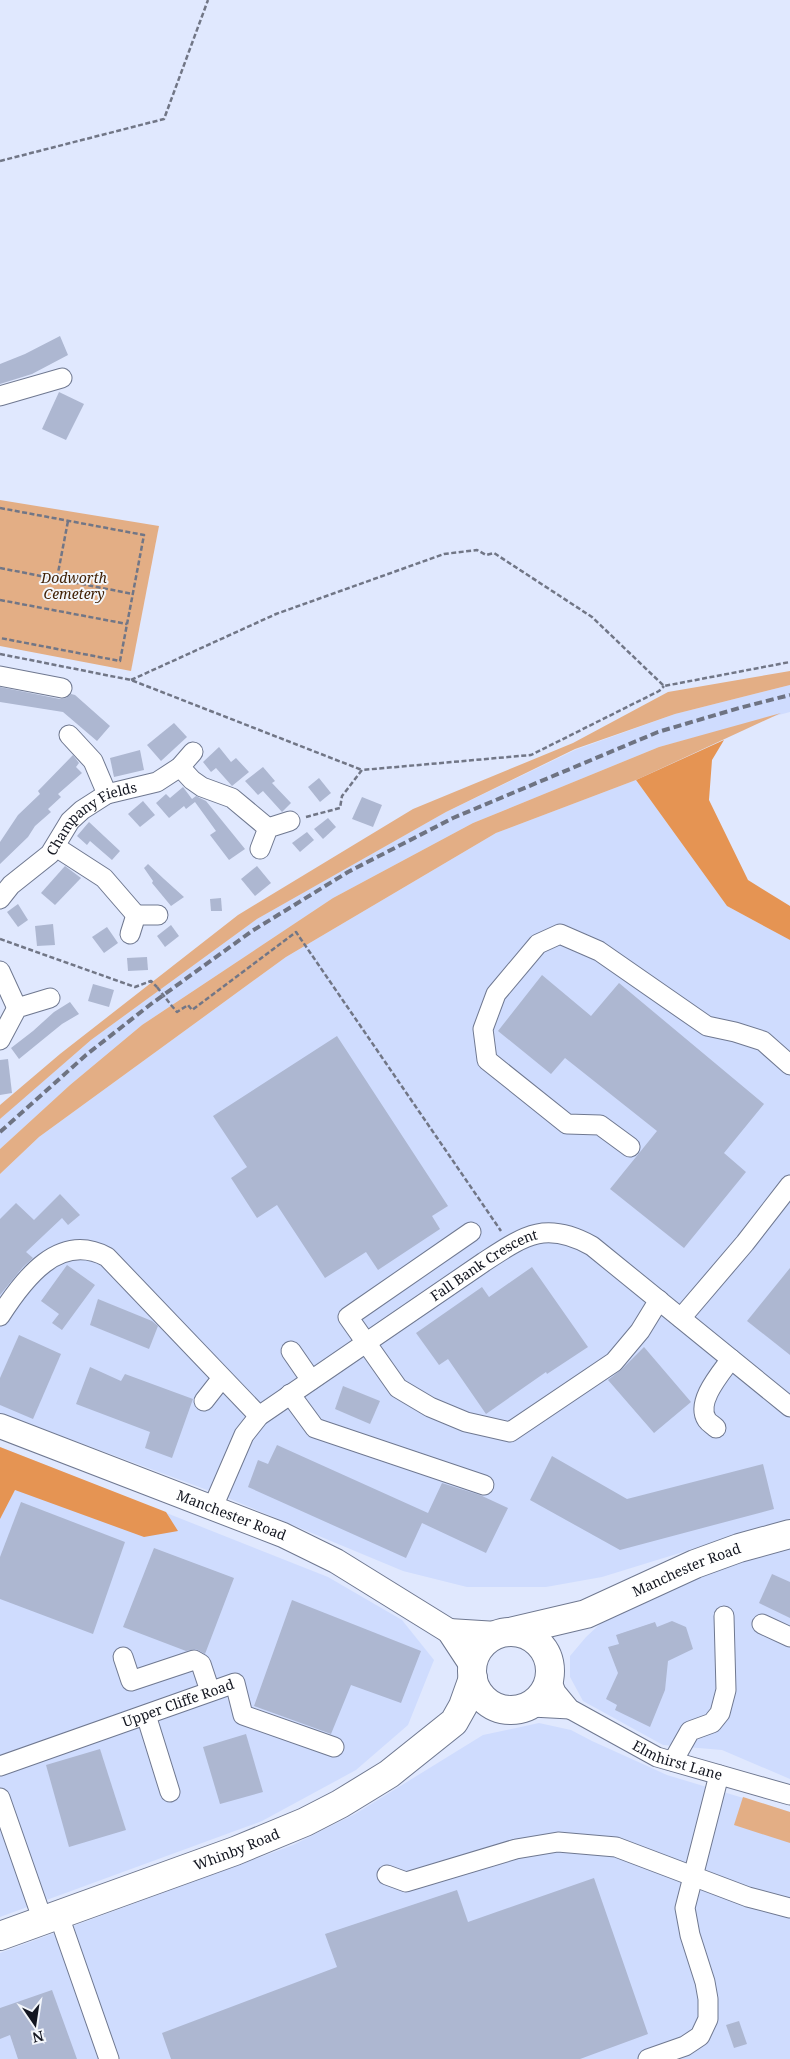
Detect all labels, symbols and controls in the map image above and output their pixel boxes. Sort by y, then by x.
park label: Dodworth Cemetery [40,568,108,603]
street label: Champany Fields [41,777,139,859]
street label: Fall Bank Crescent [426,1224,539,1305]
street label: Manchester Road [174,1485,290,1545]
street label: Manchester Road [629,1538,744,1601]
street label: Upper Cliffe Road [120,1674,237,1731]
street label: Elmhirst Lane [629,1735,725,1784]
street label: Whinby Road [191,1823,283,1874]
north arrow [10,1999,60,2049]
text: N [31,2027,46,2048]

